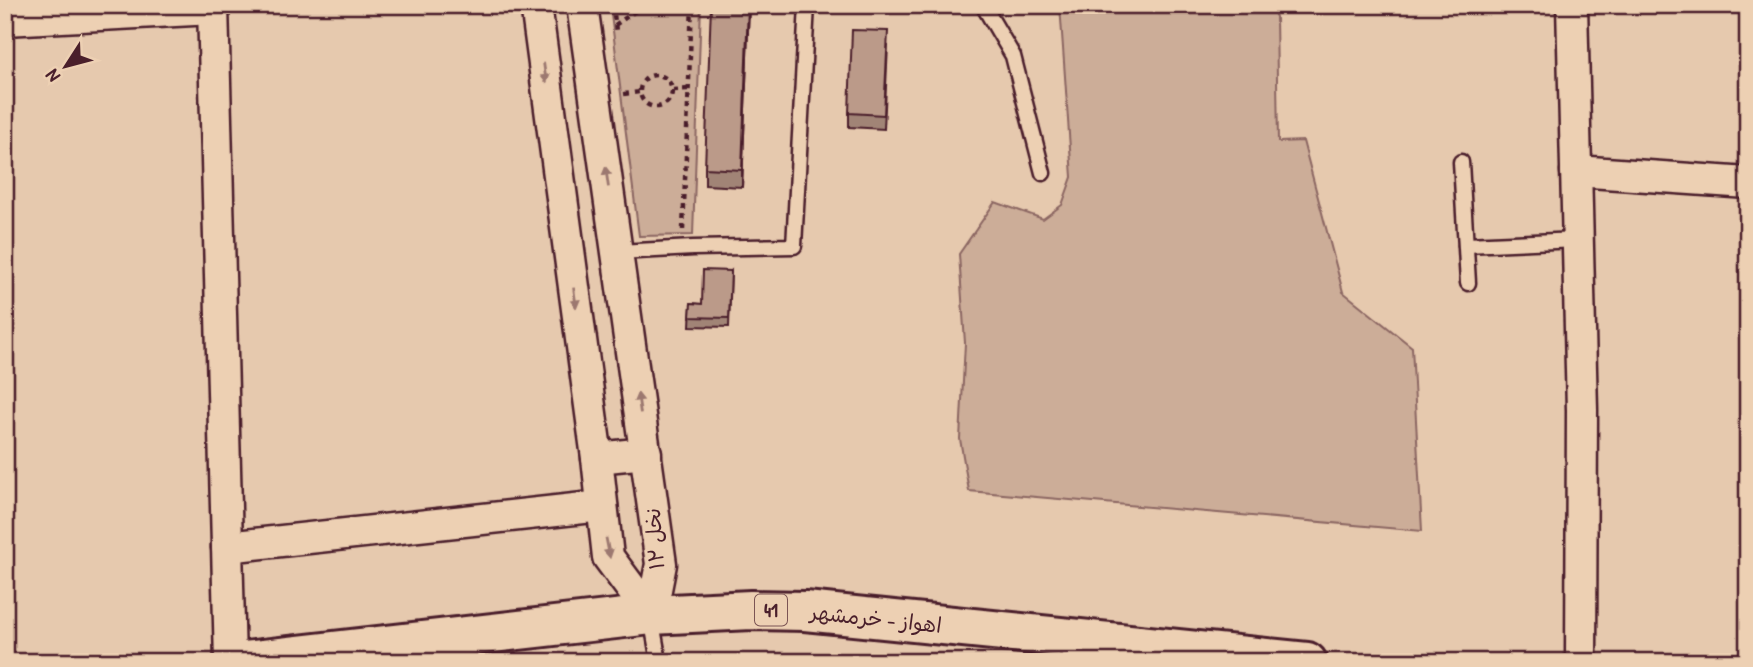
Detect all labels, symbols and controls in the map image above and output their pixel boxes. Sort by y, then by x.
north arrow [32,32,102,102]
one-way arrow [540,62,551,84]
text: N [39,64,66,88]
one-way arrow [601,166,612,188]
one-way arrow [570,288,581,310]
one-way arrow [633,392,644,414]
street label: نخل ۱۲ [638,507,671,571]
one-way arrow [603,537,614,559]
road number: 41 [755,594,787,625]
street label: اهواز - خرمشهر [807,597,943,640]

